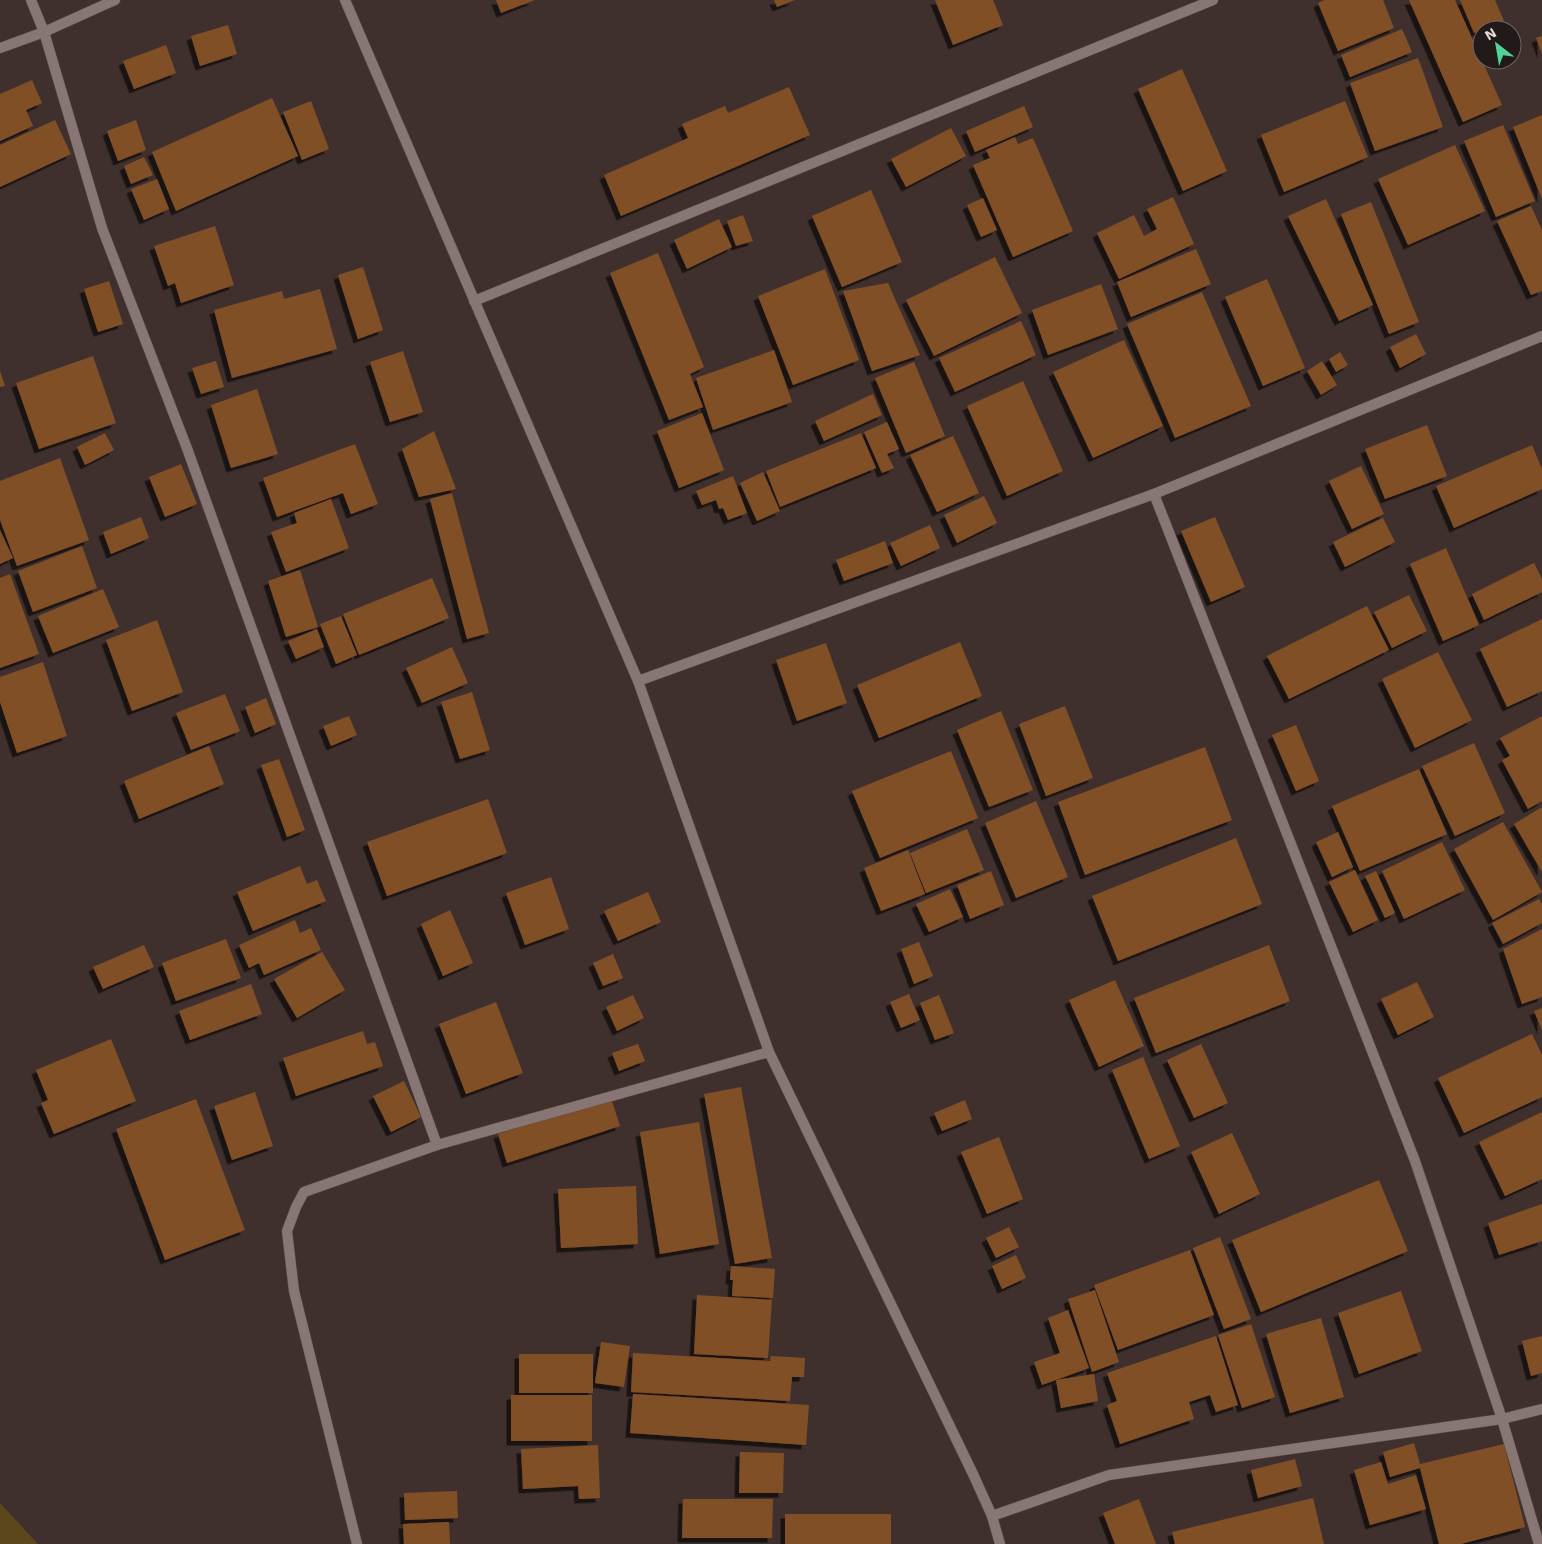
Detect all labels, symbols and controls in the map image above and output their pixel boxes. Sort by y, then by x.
north arrow [1472,20,1522,70]
text: N [1482,24,1499,43]

